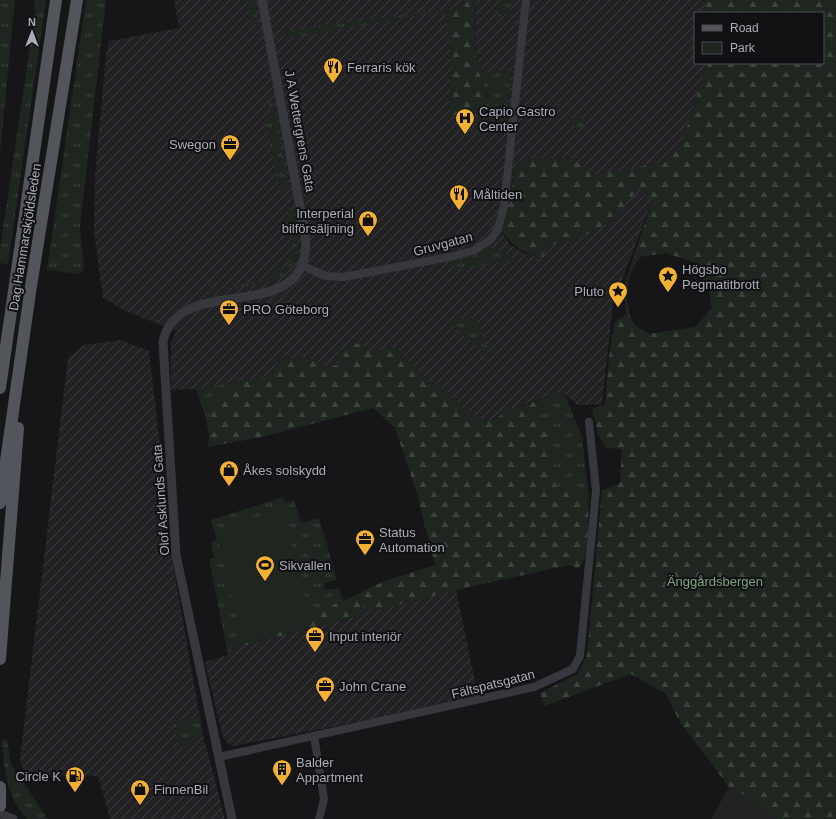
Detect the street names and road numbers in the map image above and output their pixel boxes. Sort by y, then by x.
street label: J A Wettergrens Gata [282,69,318,194]
street label: Dag Hammarskjöldsleden [6,162,44,312]
street label: Gruvgatan [412,229,474,259]
street label: Olof Asklunds Gata [150,443,172,556]
street label: Fältspatsgatan [450,666,536,702]

